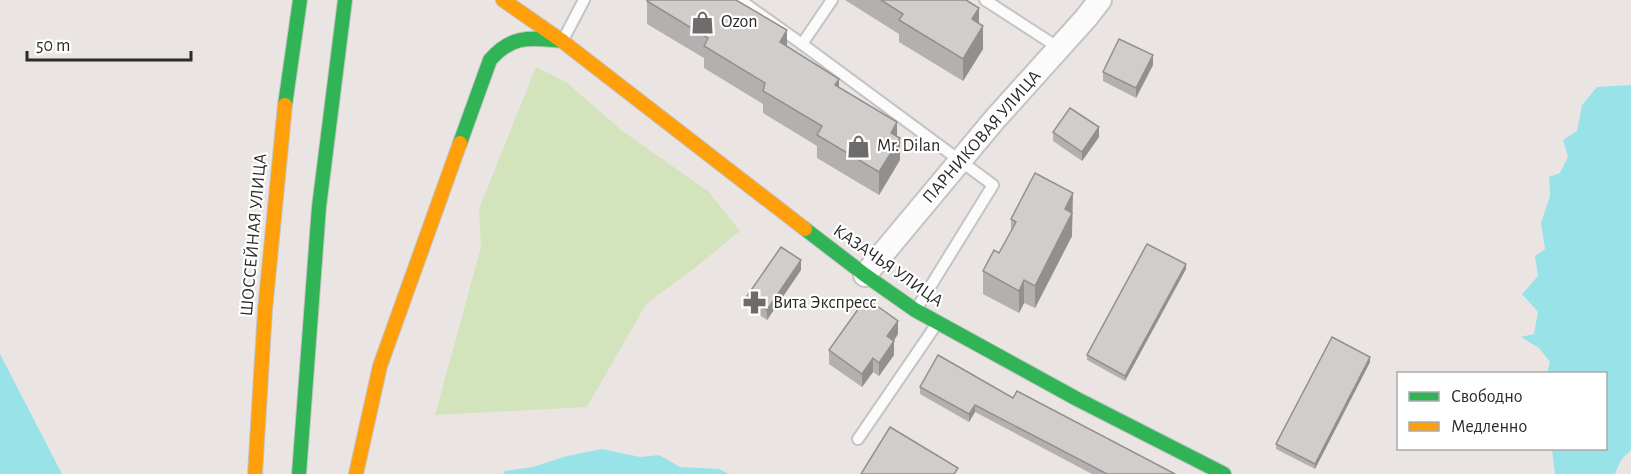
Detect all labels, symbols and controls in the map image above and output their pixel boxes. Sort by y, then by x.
shop icon: Ozon [690,9,716,35]
place label: Ozon [721,13,758,31]
scale bar [27,24,190,62]
text: 50 m [36,37,70,55]
street label: ПАРНИКОВАЯ УЛИЦА [920,67,1045,207]
shop icon: Mr. Dilan [846,133,872,159]
place label: Mr. Dilan [877,137,940,155]
street label: ШОССЕЙНАЯ УЛИЦА [236,152,270,317]
street label: КАЗАЧЬЯ УЛИЦА [830,221,947,311]
pharmacy icon: Вита Экспресс [742,290,768,316]
place label: Вита Экспресс [773,294,877,312]
legend [1397,372,1607,450]
text: Свободно [1451,387,1523,406]
text: Медленно [1451,418,1527,436]

